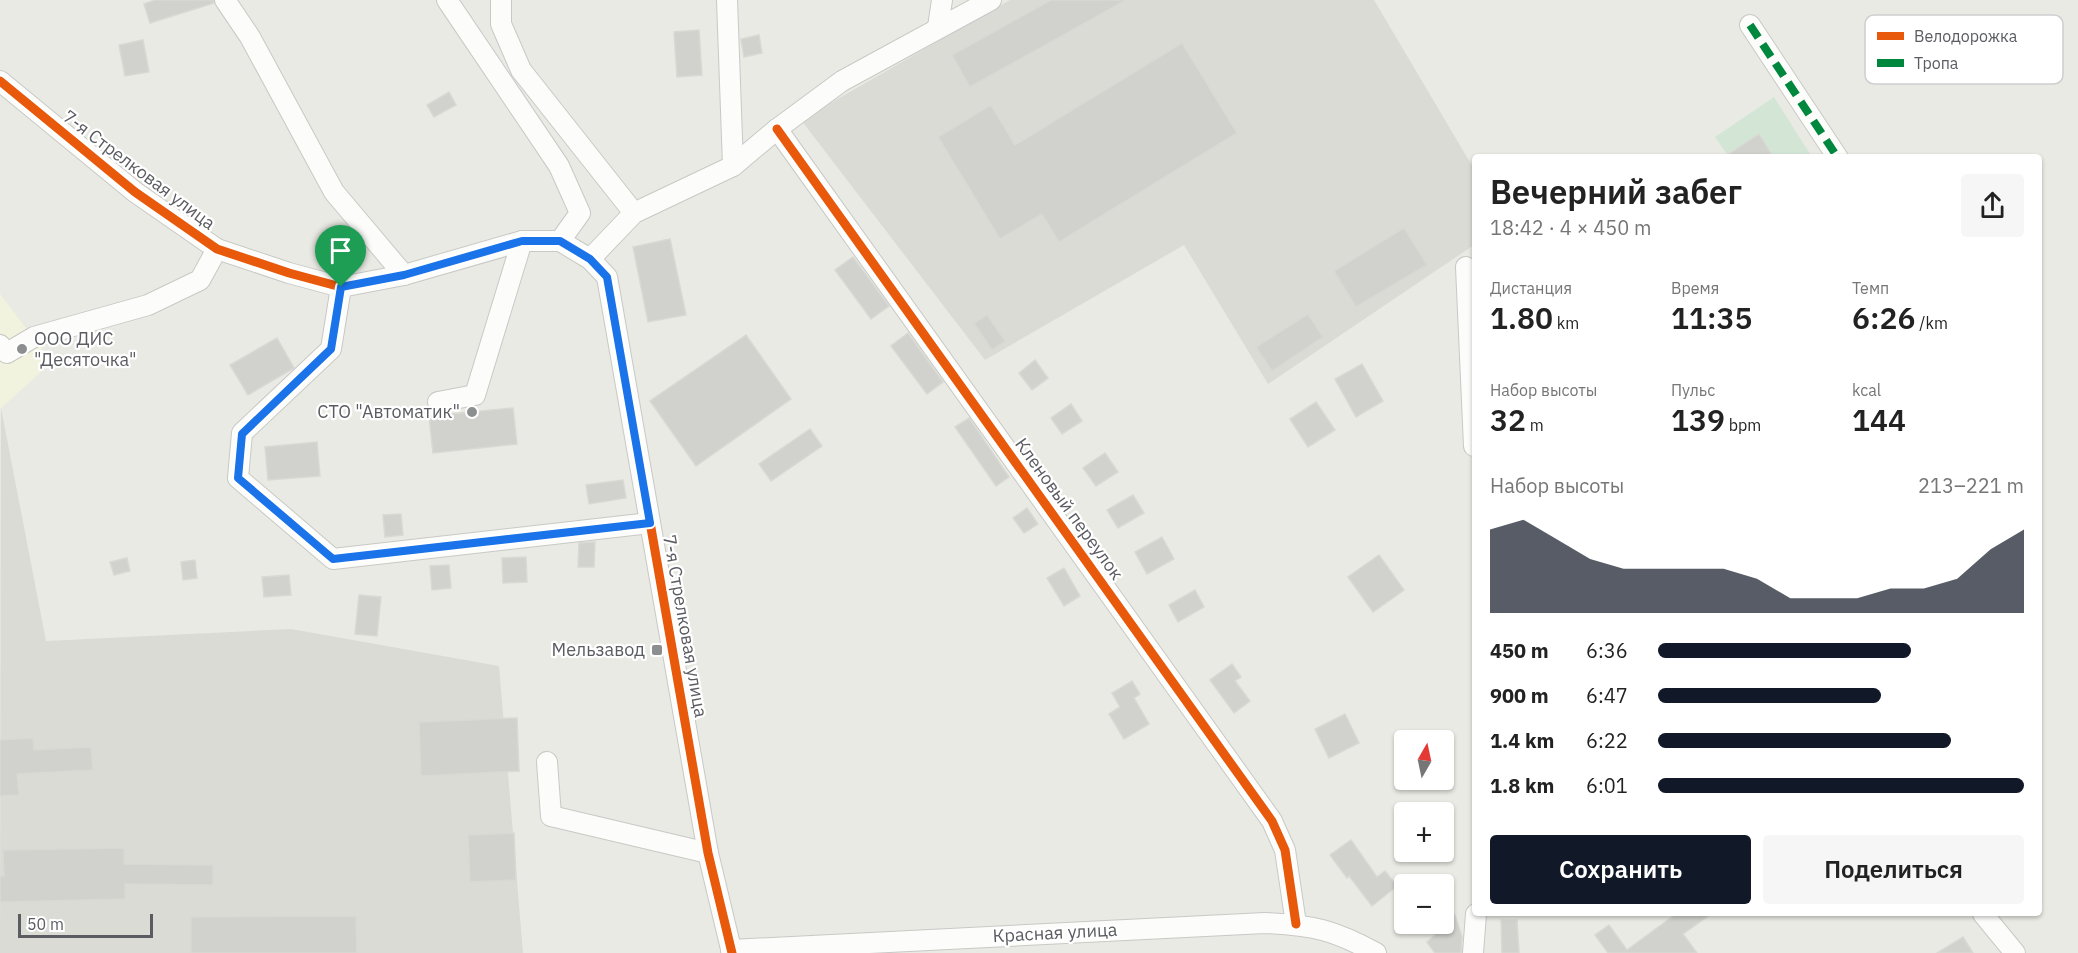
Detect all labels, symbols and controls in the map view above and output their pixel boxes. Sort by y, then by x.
legend [1865,15,2063,84]
text: Велодорожка [1914,26,2018,46]
text: Тропа [1914,53,1959,73]
street label: 7-я Стрелковая улица [58,105,220,235]
text: Вечерний забег [1490,170,1742,213]
button: share [1961,174,2024,237]
text: 18:42 · 4 × 450 m [1490,214,1651,241]
pin [315,225,366,287]
icon: arrive [324,234,357,267]
text: Дистанция [1490,278,1572,298]
text: Время [1671,278,1719,298]
text: Темп [1852,278,1889,298]
text: 1.80 [1490,298,1553,337]
text: 11:35 [1671,298,1753,337]
text: 6:26 [1852,298,1916,337]
text: km [1553,313,1579,333]
text: /km [1916,313,1948,333]
place label: ООО ДИС "Десяточка" [34,327,136,371]
marker: ООО ДИС "Десяточка" [15,342,29,356]
text: Набор высоты [1490,380,1597,400]
text: Пульс [1671,380,1715,400]
text: kcal [1852,380,1881,400]
place label: СТО "Автоматик" [317,400,460,423]
text: 32 [1490,400,1526,439]
text: 139 [1671,400,1725,439]
text: 144 [1852,400,1906,439]
marker: СТО "Автоматик" [465,405,479,419]
text: m [1526,415,1544,435]
text: bpm [1725,415,1761,435]
street label: Кленовый переулок [1010,433,1129,584]
text: Набор высоты [1490,472,1624,499]
text: 213–221 m [1918,472,2024,499]
street label: 7-я Стрелковая улица [658,533,713,719]
text: 450 m [1490,637,1549,664]
text: 6:36 [1586,637,1628,664]
place label: Мельзавод [552,638,645,661]
marker: Мельзавод [650,643,664,657]
text: 900 m [1490,682,1549,709]
text: 6:47 [1586,682,1628,709]
text: 1.4 km [1490,727,1554,754]
text: 6:22 [1586,727,1628,754]
north arrow [1394,730,1454,790]
map controls [1394,730,1454,934]
text: 1.8 km [1490,772,1554,799]
text: 6:01 [1586,772,1628,799]
button: + [1394,802,1454,862]
button: Сохранить [1490,835,1751,904]
button: Поделиться [1763,835,2024,904]
button: − [1394,874,1454,934]
scale bar [18,911,153,938]
text: 50 m [27,914,64,934]
street label: Красная улица [992,918,1118,947]

